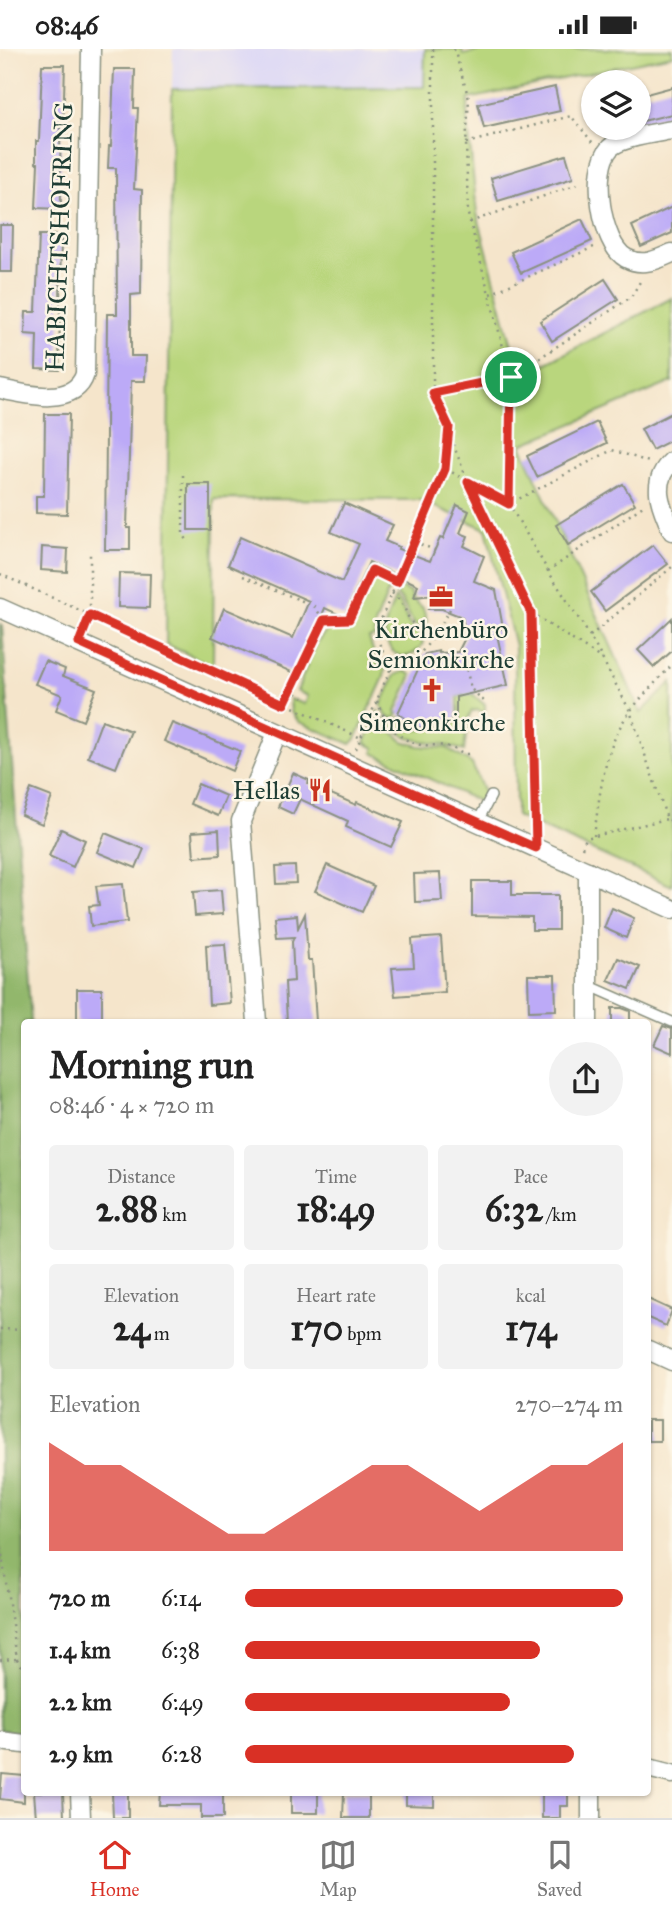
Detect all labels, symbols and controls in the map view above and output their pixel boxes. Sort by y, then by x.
text: 08:46 [35,9,98,41]
map controls [581,70,651,140]
button: layers [581,70,651,140]
street label: HABICHTSHOFRING [38,102,80,372]
pin [481,347,541,407]
icon: arrive [492,358,530,396]
office icon: Kirchenbüro Semionkirche [427,583,455,611]
place label: Kirchenbüro Semionkirche [367,613,515,675]
church icon: Simeonkirche [418,676,446,704]
place label: Simeonkirche [358,706,506,738]
place label: Hellas [232,774,300,806]
restaurant icon: Hellas [306,776,334,804]
text: Morning run [49,1042,254,1088]
button: share [549,1042,623,1116]
text: 08:46 · 4 × 720 m [49,1091,214,1119]
text: Distance [107,1165,175,1188]
text: Time [315,1165,357,1188]
text: Pace [513,1165,548,1188]
text: 2.88 [96,1188,158,1231]
text: 18:49 [296,1188,376,1231]
text: 6:32 [485,1188,543,1231]
text: km [158,1203,187,1226]
text: /km [543,1203,577,1226]
text: Elevation [104,1284,179,1307]
text: Heart rate [296,1284,376,1307]
text: kcal [516,1284,546,1307]
text: 24 [113,1307,150,1350]
text: 170 [290,1307,343,1350]
text: 174 [505,1307,556,1350]
text: m [150,1322,170,1345]
text: bpm [343,1322,382,1345]
text: Elevation [49,1390,140,1418]
text: 270–274 m [515,1390,623,1418]
text: 720 m [49,1584,110,1612]
text: 6:14 [161,1584,201,1612]
text: 1.4 km [49,1636,111,1664]
text: 6:38 [161,1636,200,1664]
text: 2.2 km [49,1688,112,1716]
text: 6:49 [161,1688,204,1716]
text: 2.9 km [49,1740,113,1768]
text: 6:28 [161,1740,202,1768]
tab: Home [90,1836,140,1901]
tab: Map [319,1836,357,1901]
tab: Saved [537,1836,582,1901]

